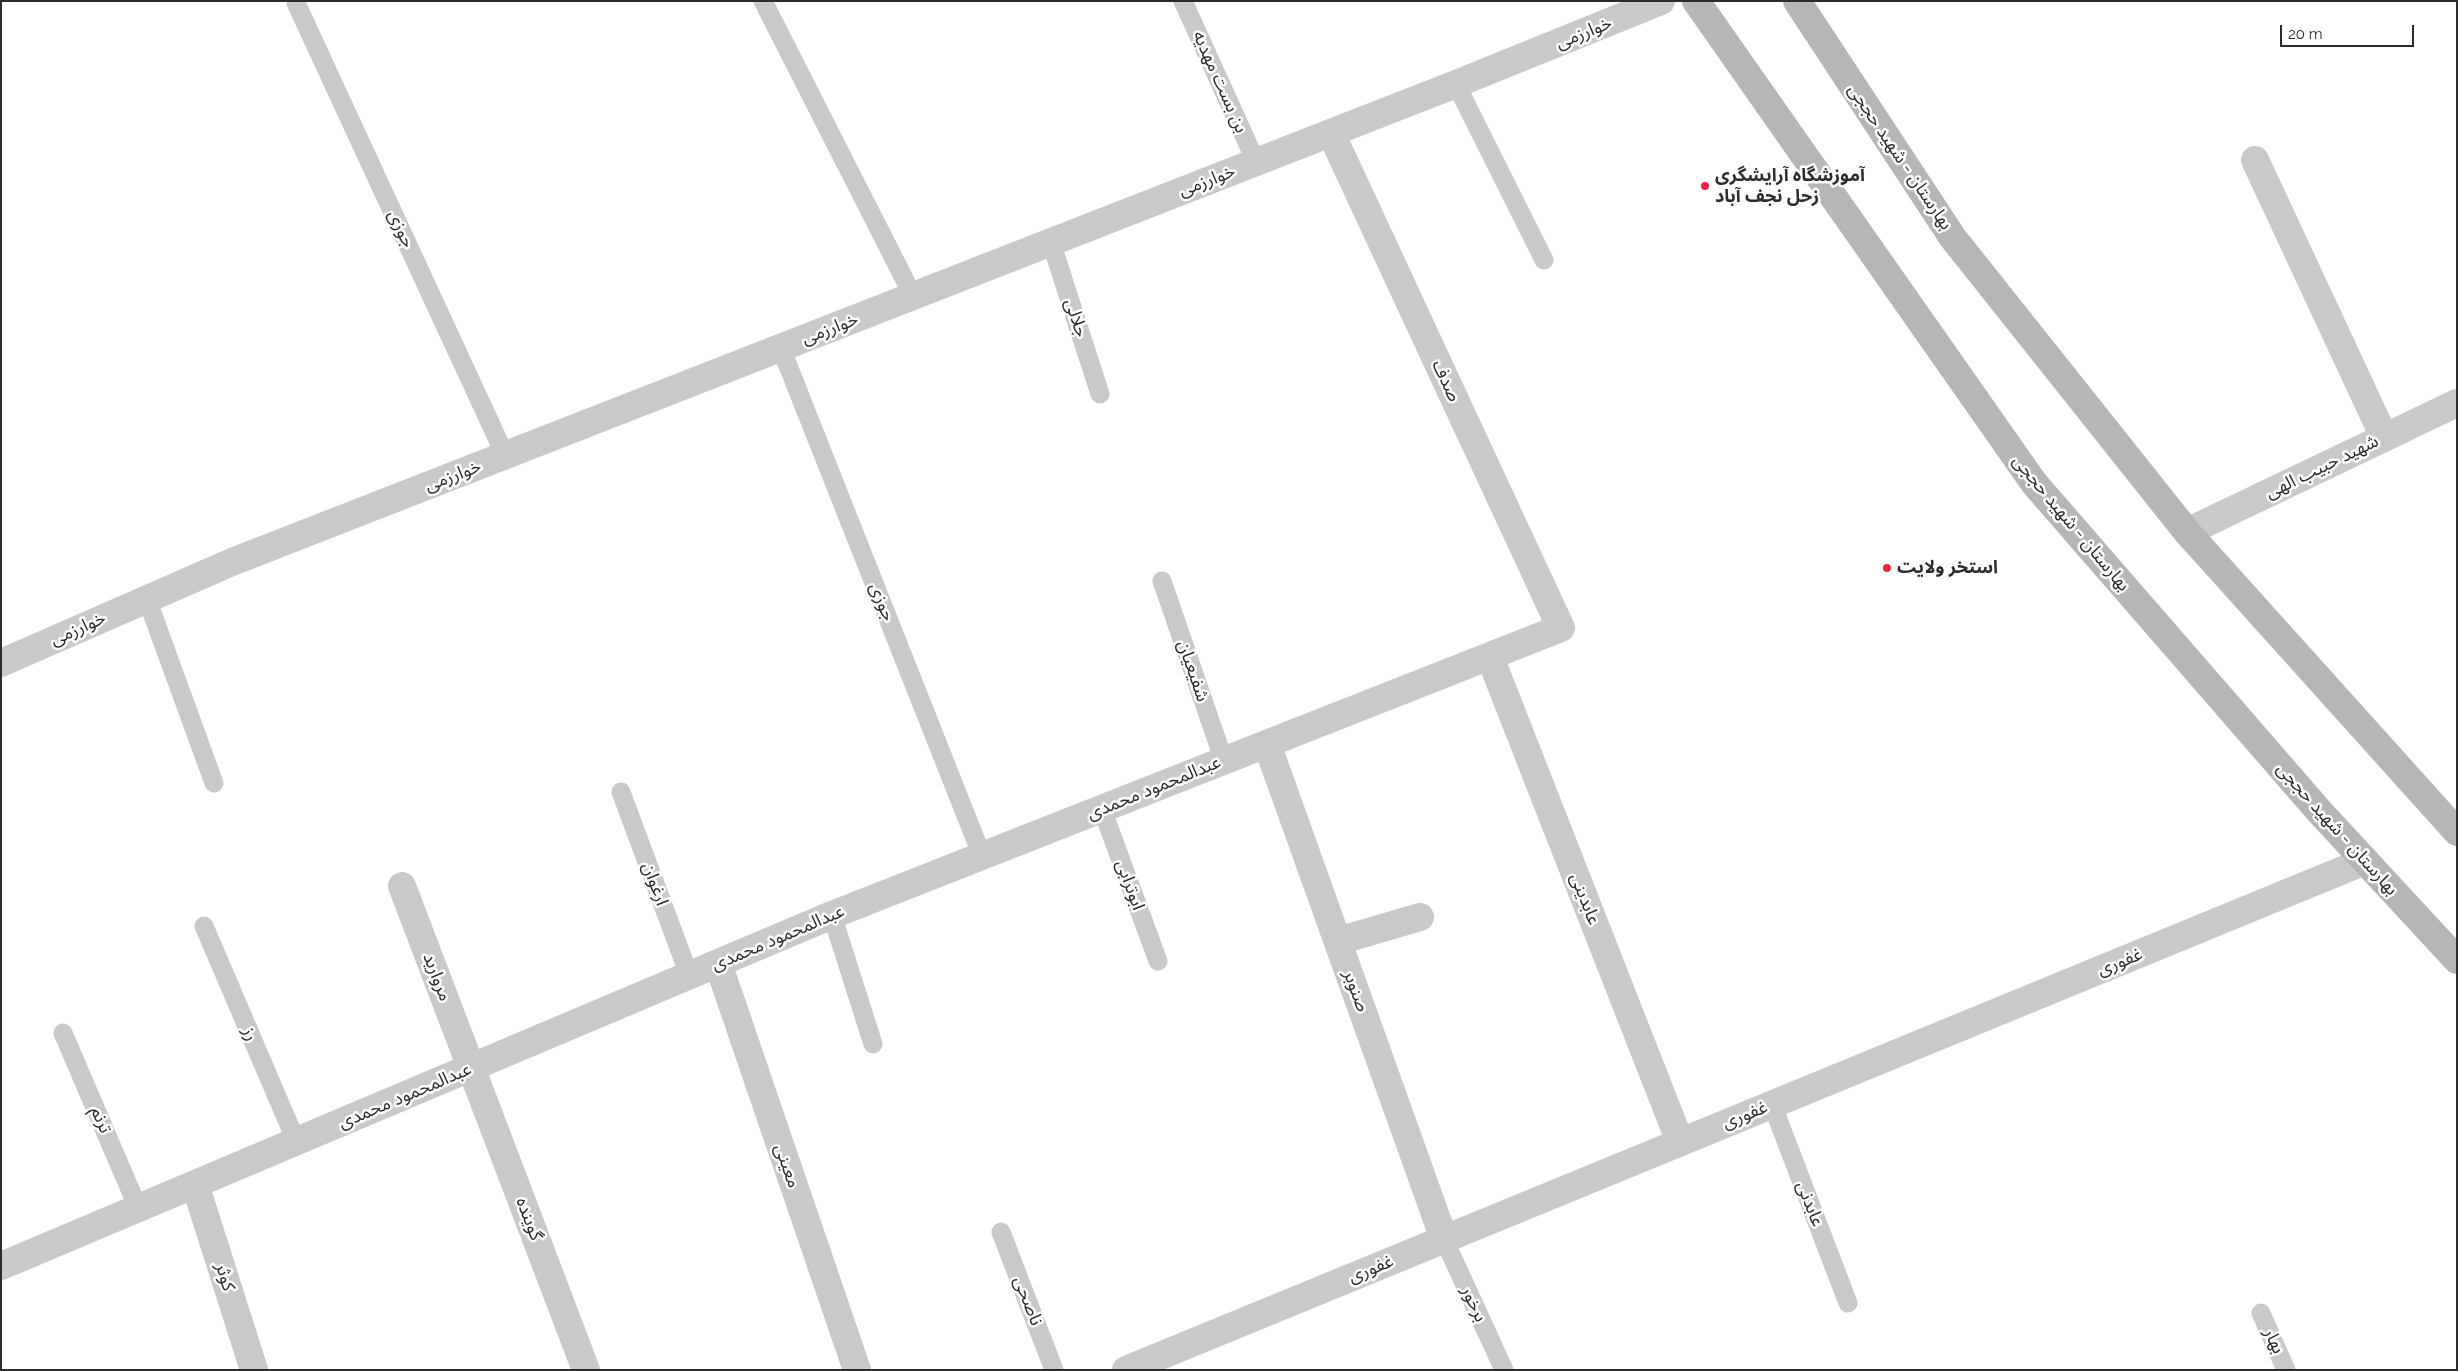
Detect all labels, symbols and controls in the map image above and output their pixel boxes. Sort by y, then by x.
street label: خوارزمی [1553,12,1615,54]
scale bar [2283,15,2417,47]
text: 20 m [2288,25,2323,43]
street label: بن بست مهدیه [1188,28,1252,136]
street label: بهارستان - شهید حججی [1843,80,1957,234]
street label: خوارزمی [1176,160,1238,202]
place label: آموزشگاه آرایشگری زحل نجف آباد [1715,165,1865,208]
marker: آموزشگاه آرایشگری زحل نجف آباد [1699,180,1711,192]
street label: جوزی [383,207,419,251]
street label: جلالی [1060,296,1092,340]
street label: خوارزمی [799,308,861,350]
street label: صدف [1427,357,1465,405]
street label: شهید حبیب الهی [2262,430,2382,504]
street label: بهارستان - شهید حججی [2008,450,2134,596]
street label: خوارزمی [422,455,484,497]
place label: استخر ولایت [1897,557,1998,579]
marker: استخر ولایت [1881,562,1893,574]
street label: جوزی [865,580,899,624]
street label: خوارزمی [47,607,109,651]
street label: شفیعیان [1172,638,1214,704]
street label: عبدالمحمود محمدی [1084,751,1224,825]
street label: بهارستان - شهید حججی [2272,758,2402,900]
street label: ابوترابی [1111,857,1149,913]
street label: ارغوان [637,859,673,909]
street label: عابدینی [1565,870,1605,928]
street label: عبدالمحمود محمدی [708,900,848,976]
street label: غفوری [2094,943,2146,981]
street label: مروارید [418,950,456,1004]
street label: صنوبر [1339,967,1373,1015]
street label: رز [237,1024,263,1044]
street label: عبدالمحمود محمدی [335,1058,475,1134]
street label: غفوری [1719,1096,1771,1134]
street label: ترنم [86,1103,116,1137]
street label: معینی [769,1141,805,1191]
street label: عابدنی [1792,1178,1828,1230]
street label: گوینده [511,1194,547,1244]
street label: غفوری [1345,1250,1397,1288]
street label: کوثر [211,1260,239,1294]
street label: ناصحی [1009,1273,1047,1329]
street label: برخور [1456,1283,1492,1325]
street label: بهار [2259,1325,2289,1357]

